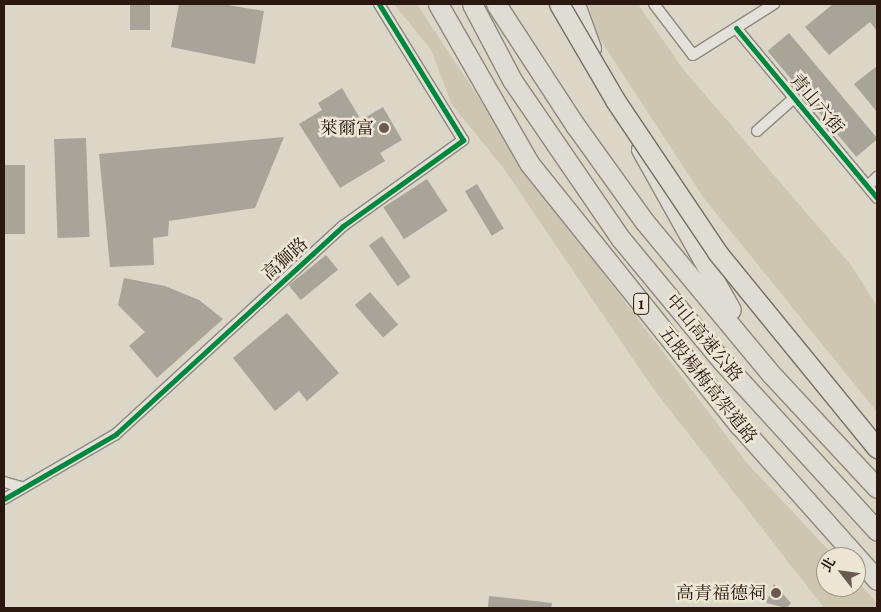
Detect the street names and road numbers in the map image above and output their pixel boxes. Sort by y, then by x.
street label: 青山六街 [786,69,848,139]
street label: 高獅路 [258,233,312,285]
road number: 1 [632,290,650,318]
street label: 中山高速公路 [661,290,747,386]
street label: 五股楊梅高架道路 [654,322,762,448]

